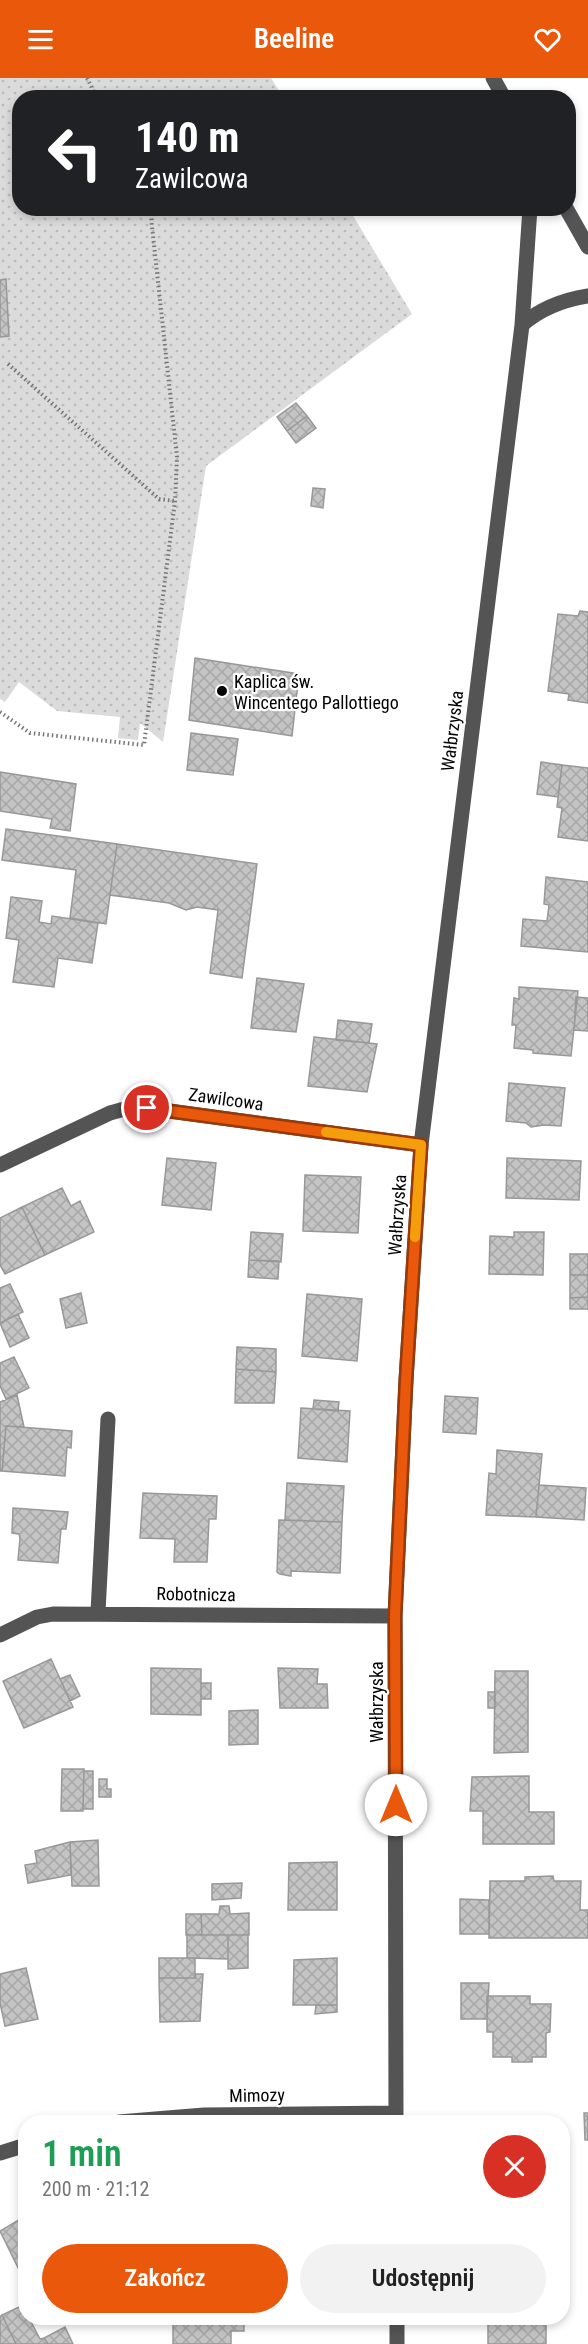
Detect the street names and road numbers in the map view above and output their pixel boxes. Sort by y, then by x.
street label: Wałbrzyska [437,689,467,773]
street label: Zawilcowa [187,1083,265,1115]
street label: Wałbrzyska [384,1174,410,1256]
street label: Robotnicza [156,1583,236,1605]
street label: Wałbrzyska [366,1661,387,1743]
street label: Mimozy [229,2084,285,2106]

